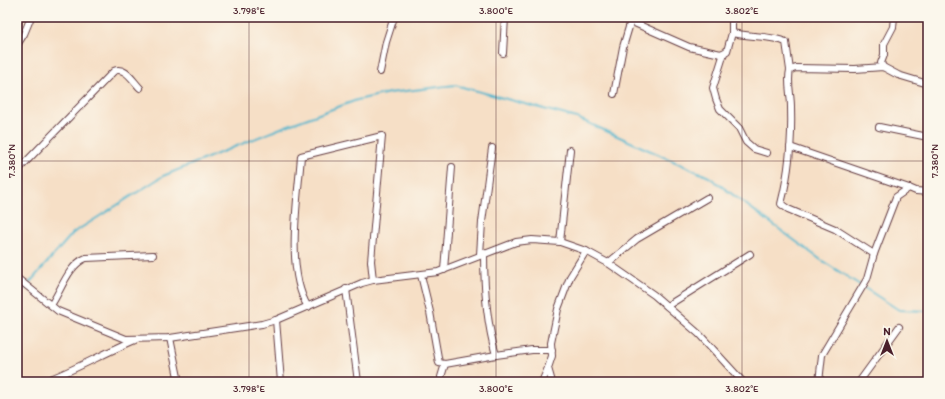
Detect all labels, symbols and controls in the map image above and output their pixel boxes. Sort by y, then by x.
text: 3.798°E [233,4,265,17]
text: 3.800°E [479,4,514,17]
text: 3.802°E [725,4,759,17]
text: 7.380°N [5,144,18,178]
text: 7.380°N [928,144,941,178]
north arrow [867,321,907,361]
text: N [883,325,891,338]
text: 3.798°E [233,382,265,395]
text: 3.800°E [479,382,514,395]
text: 3.802°E [725,382,759,395]

